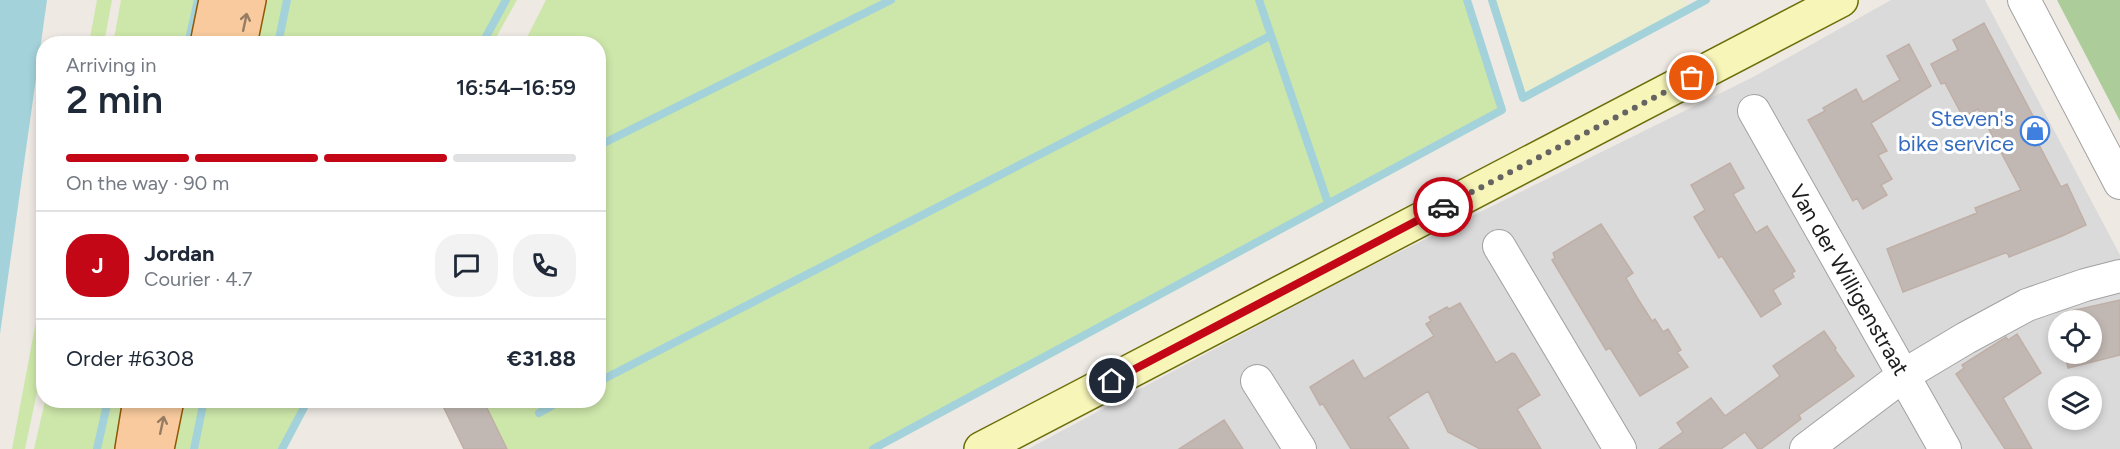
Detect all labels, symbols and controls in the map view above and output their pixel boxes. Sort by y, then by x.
one-way arrow [240,12,251,32]
pin [1666,52,1717,103]
text: Arriving in [66,53,156,77]
icon: bag [1675,61,1708,94]
text: 16:54–16:59 [456,74,576,101]
text: 2 min [66,76,163,123]
place label: Steven's bike service [1898,105,2014,157]
shop icon: Steven's bike service [2019,115,2051,147]
text: On the way · 90 m [66,171,229,195]
courier [1413,177,1473,237]
street label: Van der Willigenstraat [1783,180,1915,380]
icon: car [1427,191,1460,224]
button: chat [435,234,498,297]
button: phone [513,234,576,297]
text: Jordan [144,240,215,267]
text: J [91,252,104,279]
text: Courier · 4.7 [144,267,253,291]
map controls [2048,310,2102,430]
button: locate [2048,310,2102,364]
text: Order #6308 [66,345,194,372]
text: €31.88 [507,345,576,372]
pin [1086,355,1137,406]
icon: home [1095,364,1128,397]
button: layers [2048,376,2102,430]
one-way arrow [157,415,168,435]

